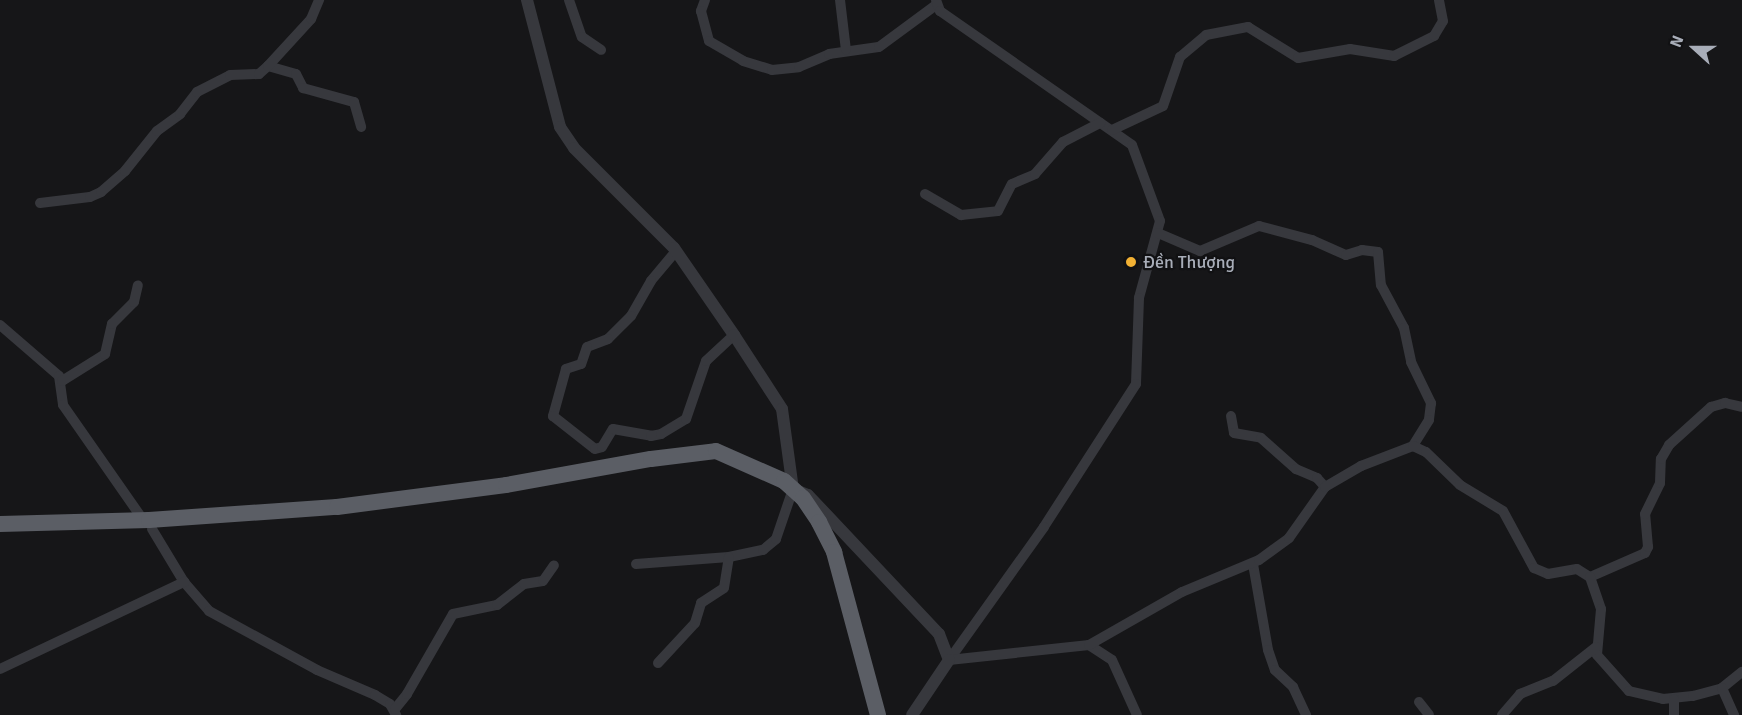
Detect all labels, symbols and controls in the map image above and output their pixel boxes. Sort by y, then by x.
north arrow [1664,18,1724,78]
text: N [1666,33,1689,50]
place label: Đền Thượng [1143,251,1235,273]
marker: Đền Thượng [1124,255,1138,269]

